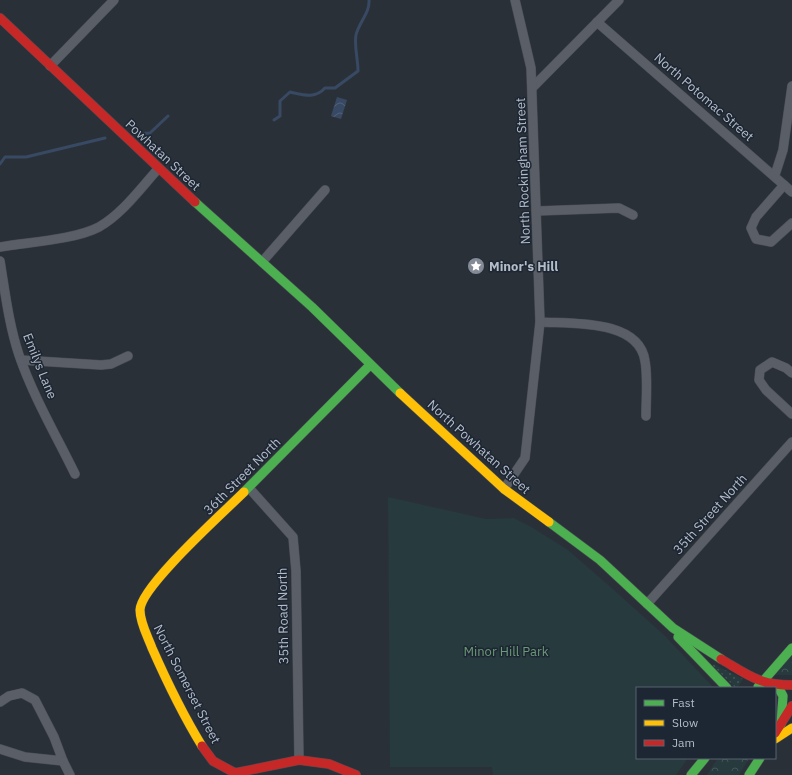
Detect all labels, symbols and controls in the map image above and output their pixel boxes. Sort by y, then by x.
street label: North Potomac Street [651,49,757,145]
street label: North Rockingham Street [512,97,534,245]
street label: Powhatan Street [122,116,204,194]
place icon: Minor's Hill [466,256,486,276]
place label: Minor's Hill [489,258,558,275]
street label: Emilys Lane [19,331,61,401]
street label: North Powhatan Street [424,396,534,498]
street label: 36th Street North [200,434,284,518]
street label: 35th Street North [669,470,751,558]
street label: 35th Road North [274,567,292,665]
street label: North Somerset Street [150,622,224,746]
park label: Minor Hill Park [463,643,549,660]
legend [636,687,776,759]
text: Fast [672,695,695,710]
text: Slow [672,715,698,730]
text: Jam [672,735,695,750]

